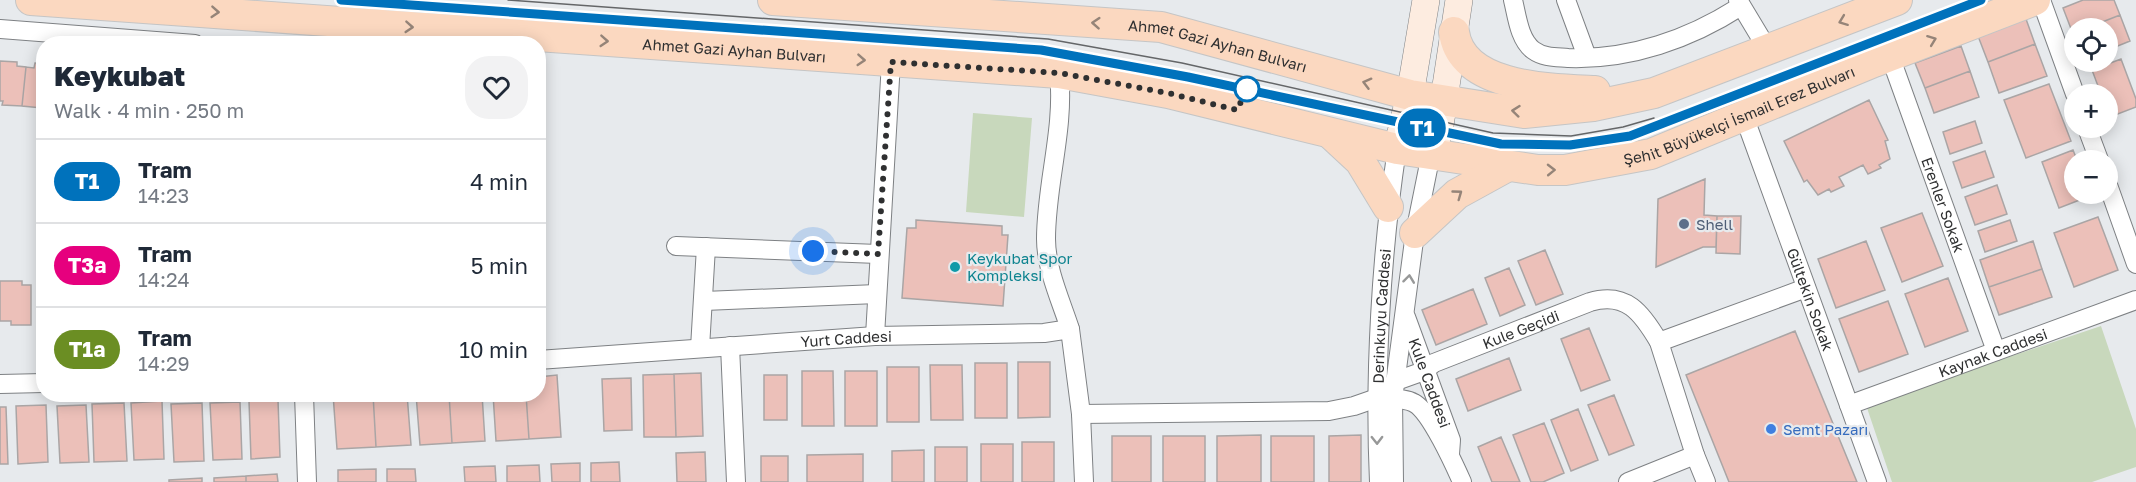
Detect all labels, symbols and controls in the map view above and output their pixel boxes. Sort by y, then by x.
one-way arrow [210,5,219,18]
one-way arrow [1838,14,1849,26]
street label: Ahmet Gazi Ayhan Bulvarı [1128,16,1309,75]
one-way arrow [1091,17,1100,30]
map controls [2064,18,2118,204]
button: locate [2064,18,2118,72]
one-way arrow [405,20,414,33]
one-way arrow [599,34,608,47]
street label: Ahmet Gazi Ayhan Bulvarı [642,34,827,65]
one-way arrow [1926,35,1937,47]
one-way arrow [856,53,865,66]
button: heart [465,56,528,119]
text: Keykubat [54,59,185,92]
street label: Şehit Büyükelçi İsmail Erez Bulvarı [1622,62,1857,168]
unlabelled marker [1234,76,1260,102]
one-way arrow [1362,78,1372,91]
button: + [2064,84,2118,138]
text: Walk · 4 min · 250 m [54,98,244,122]
one-way arrow [1511,105,1520,118]
line badge: T1 [1395,108,1449,148]
text: T1 [1410,115,1434,141]
button: − [2064,150,2118,204]
street label: Erenler Sokak [1918,155,1969,255]
text: Tram [138,156,192,183]
one-way arrow [1547,164,1556,176]
text: T1 [75,168,99,194]
text: 4 min [470,168,528,195]
text: 14:23 [138,183,189,207]
one-way arrow [1451,190,1462,201]
place label: Shell [1696,215,1733,233]
marker: Shell [1677,217,1691,231]
your location [798,236,828,266]
text: Tram [138,240,192,267]
street label: Gültekin Sokak [1784,245,1838,354]
street label: Derinkuyu Caddesi [1369,248,1394,384]
place label: Keykubat Spor Kompleksi [967,249,1073,284]
text: T3a [68,252,106,278]
text: 5 min [471,252,528,279]
marker: Keykubat Spor Kompleksi [948,260,962,274]
text: 14:24 [138,267,190,291]
one-way arrow [1402,274,1415,283]
street label: Kule Geçidi [1480,306,1562,352]
text: Tram [138,324,192,351]
street label: Kaynak Caddesi [1936,324,2050,381]
street label: Yurt Caddesi [800,327,892,350]
street label: Kule Caddesi [1405,335,1455,430]
text: T1a [69,336,105,362]
text: 10 min [459,336,528,363]
text: 14:29 [138,351,190,375]
place label: Semt Pazarı [1783,420,1868,438]
marker: Semt Pazarı [1764,422,1778,436]
one-way arrow [1371,435,1383,444]

